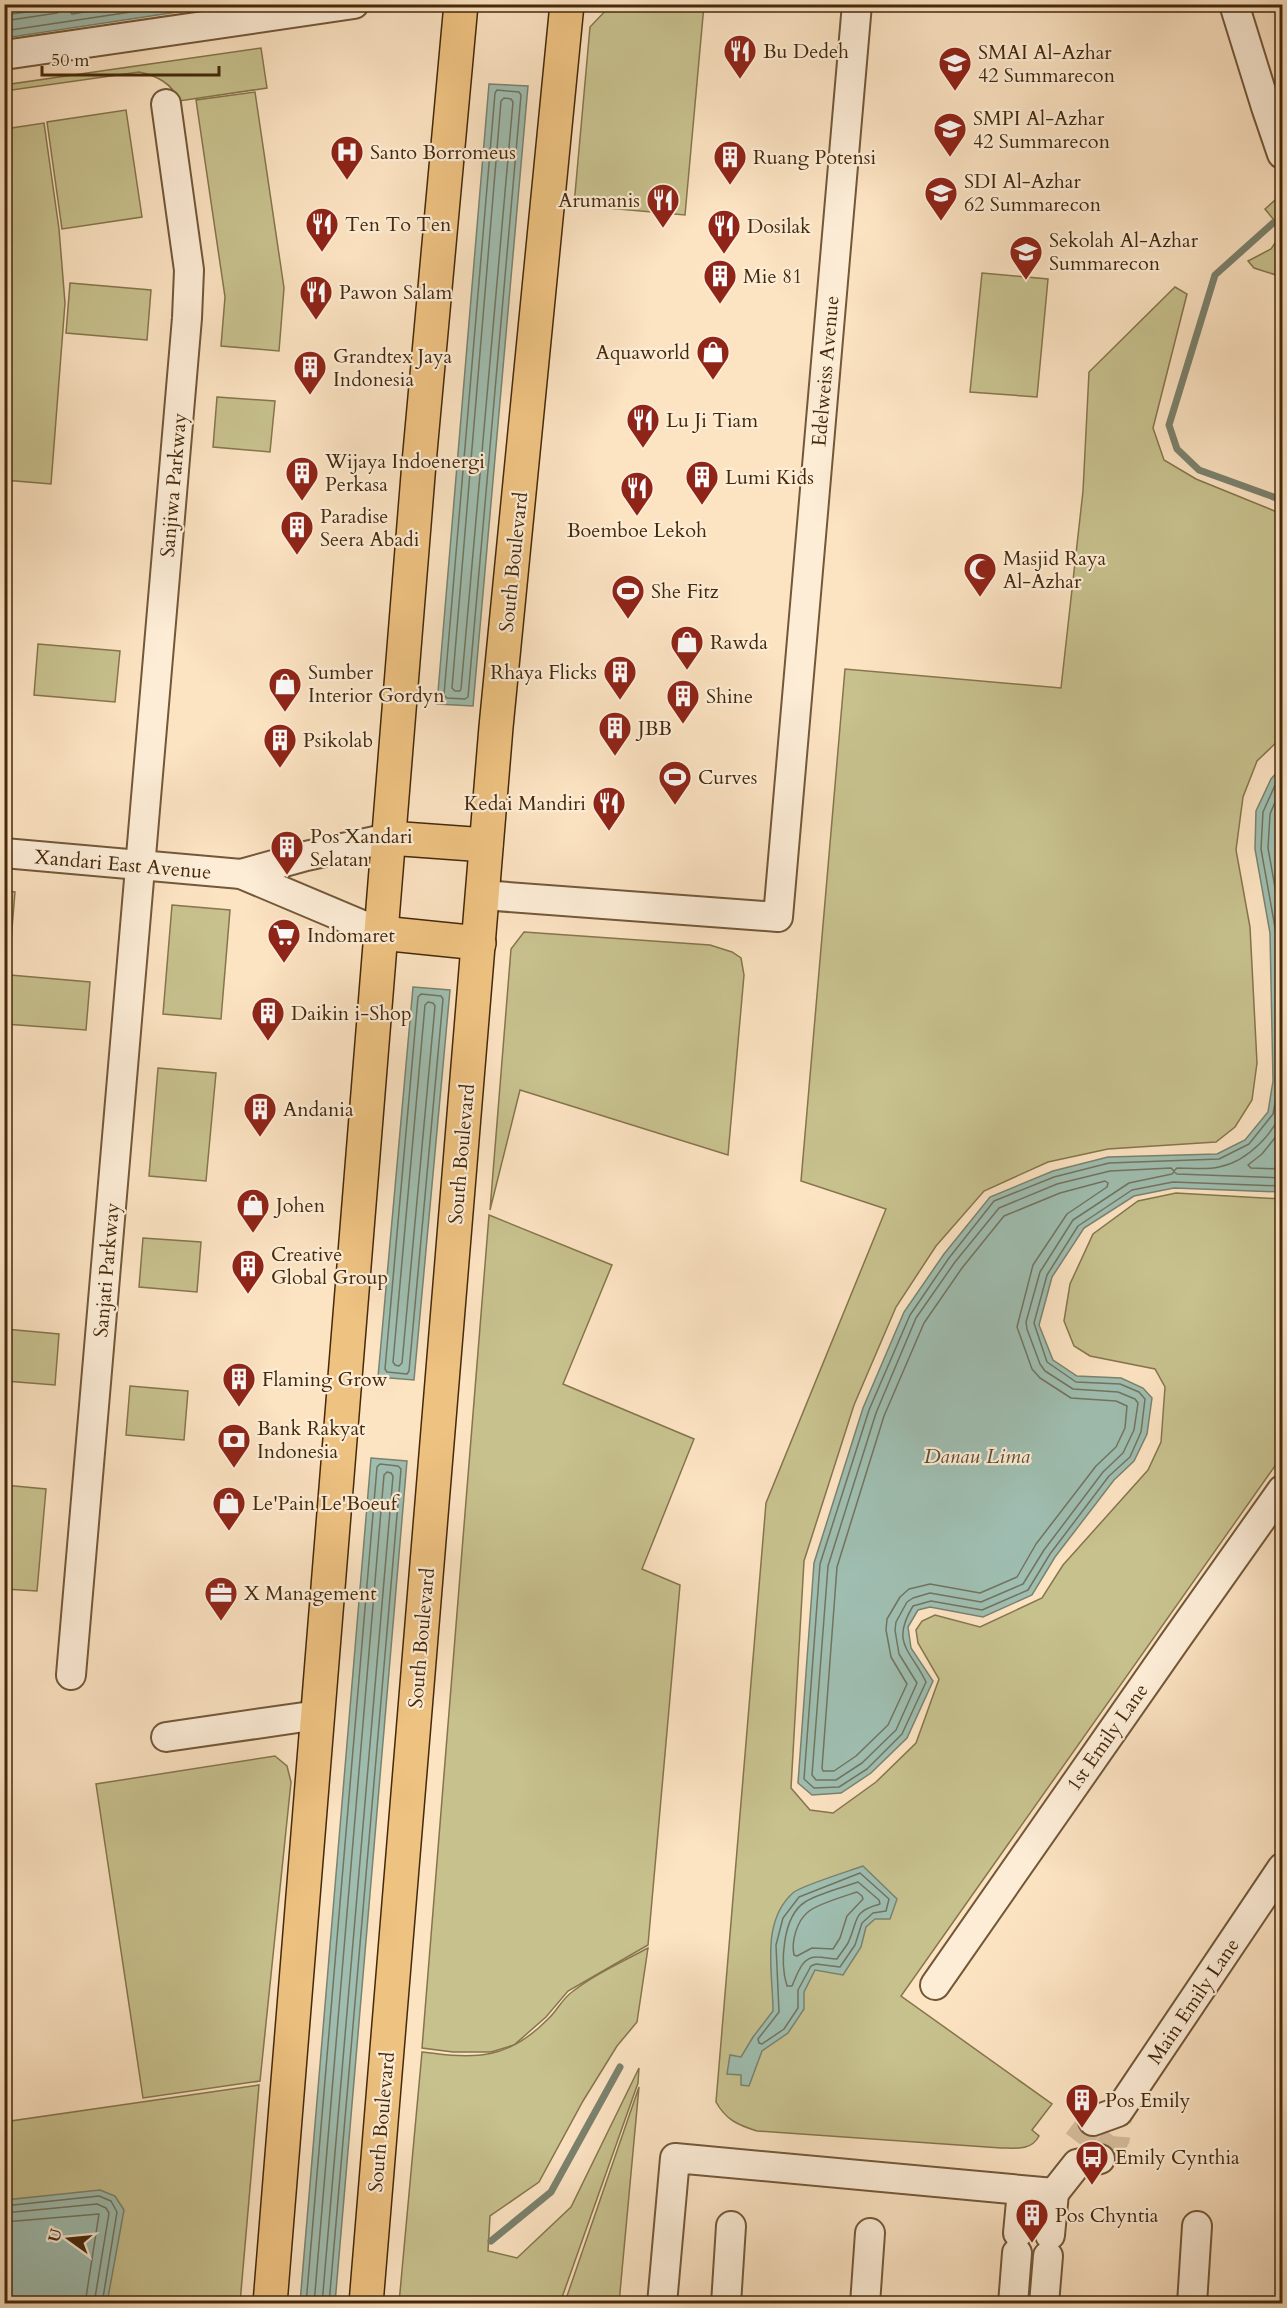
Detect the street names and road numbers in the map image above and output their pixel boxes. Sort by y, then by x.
street label: Edelweiss Avenue [805,294,846,448]
street label: Sanjiwa Parkway [154,411,193,558]
street label: South Boulevard [493,490,534,633]
street label: Xandari East Avenue [33,843,213,886]
street label: South Boulevard [442,1082,481,1225]
street label: Sanjati Parkway [87,1201,126,1339]
street label: South Boulevard [402,1566,441,1709]
street label: 1st Emily Lane [1060,1678,1155,1797]
street label: Main Emily Lane [1141,1933,1246,2070]
street label: South Boulevard [362,2050,401,2193]

